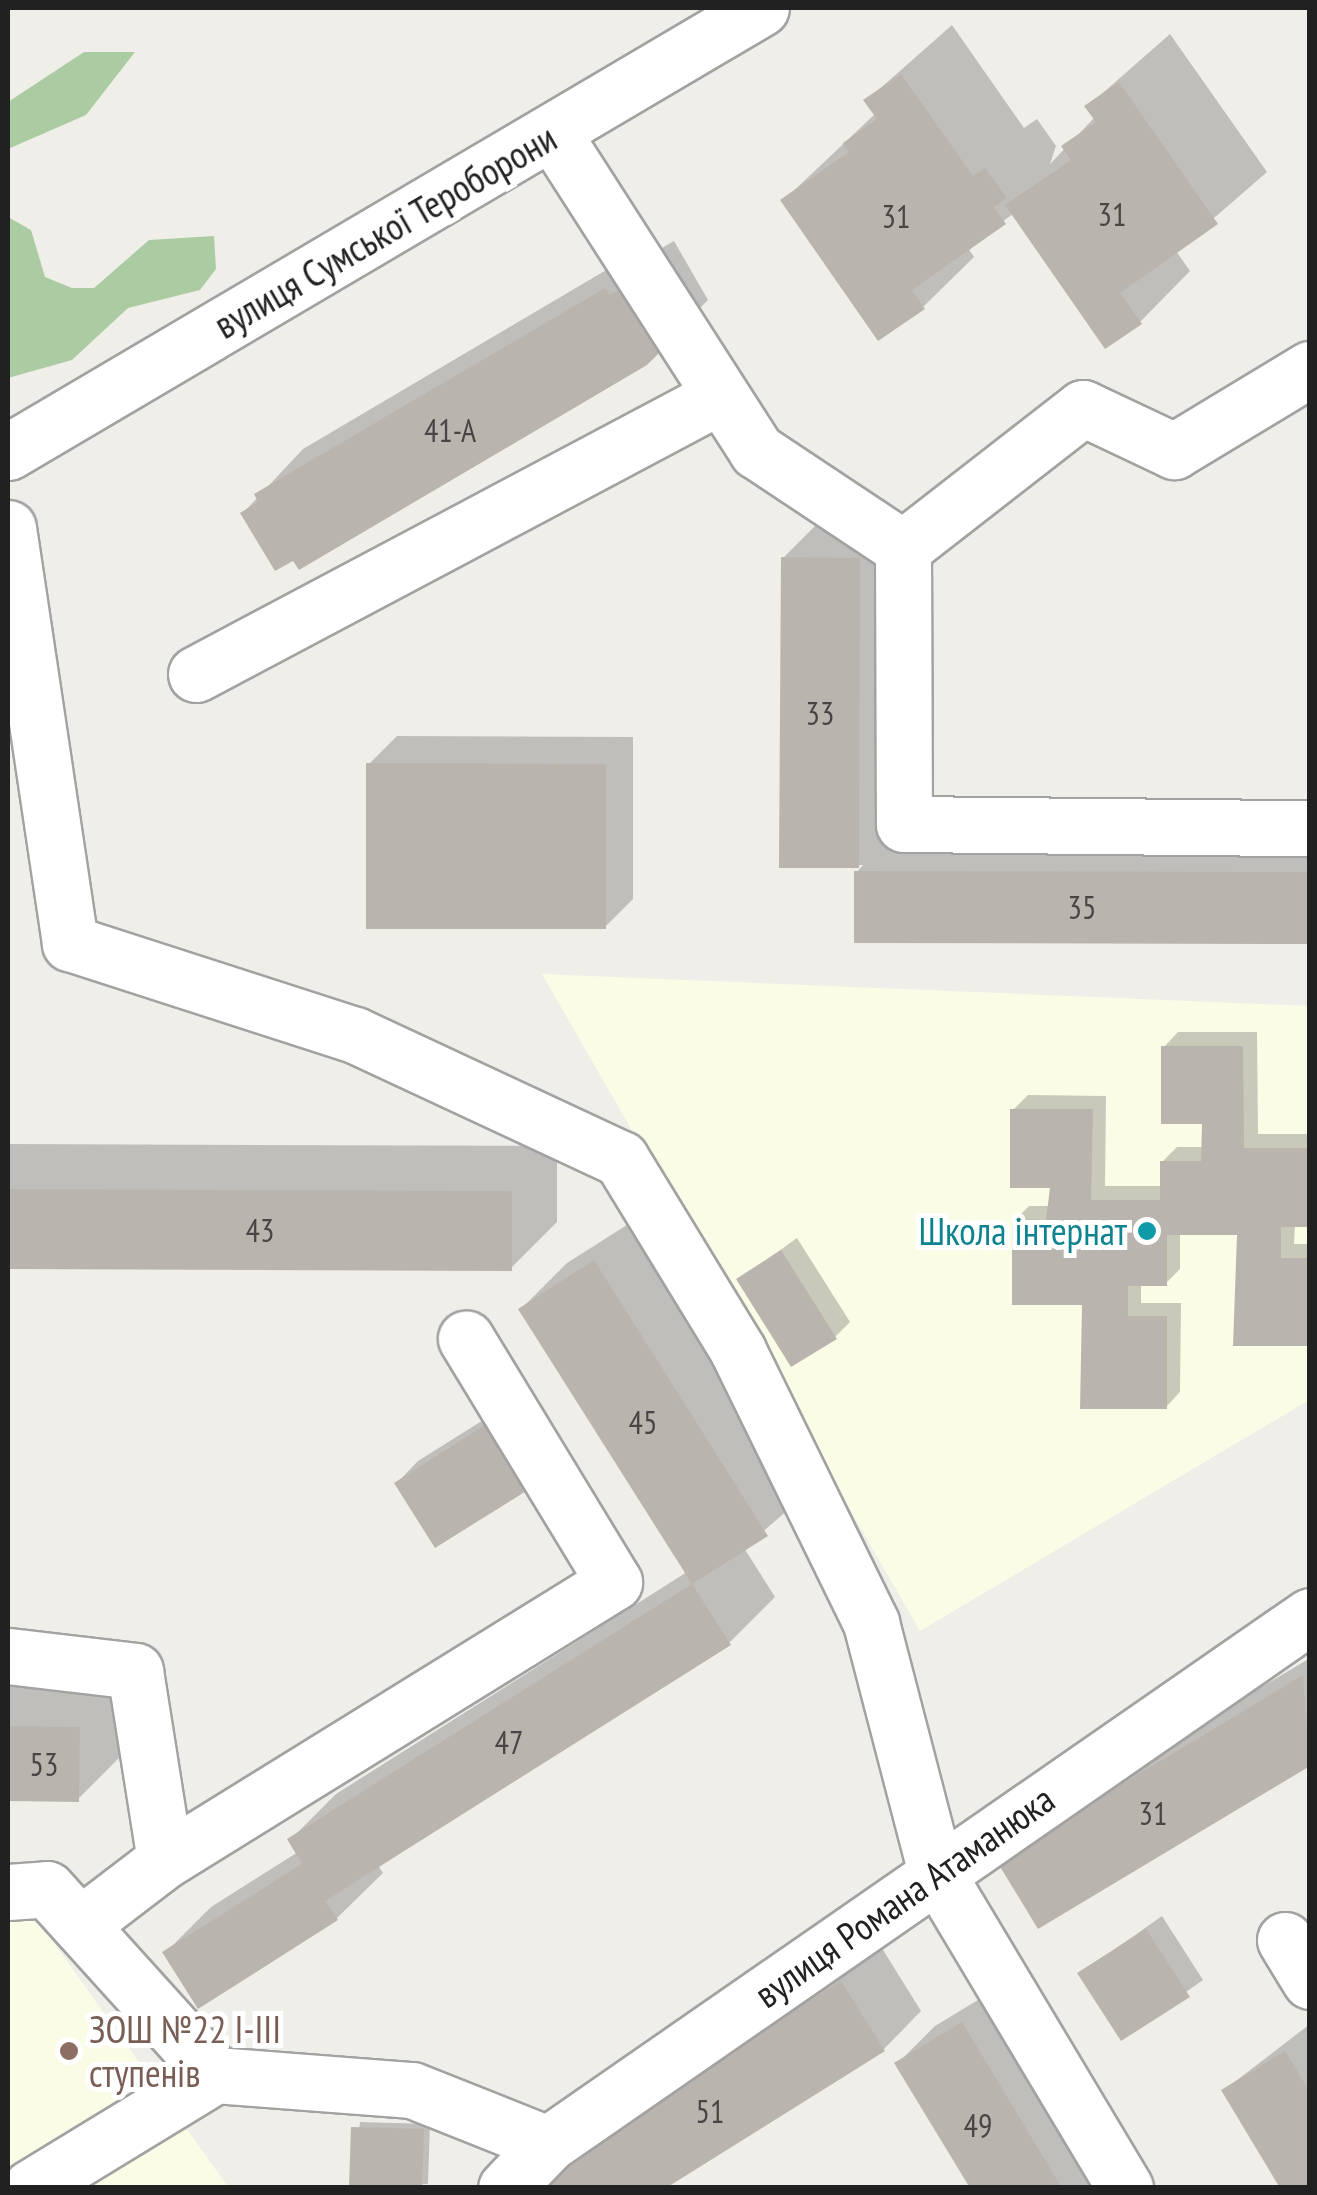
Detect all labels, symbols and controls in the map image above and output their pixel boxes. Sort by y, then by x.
street label: вулиця Сумської Тероборони [206,114,564,348]
house number: 31 [1098,195,1126,233]
house number: 31 [882,197,910,235]
house number: 41-А [424,411,476,449]
house number: 33 [806,694,834,732]
house number: 35 [1068,888,1096,926]
place label: Школа інтернат [918,1208,1127,1254]
house number: 43 [246,1211,274,1249]
marker: Школа інтернат [1136,1220,1158,1242]
house number: 45 [629,1403,657,1441]
house number: 47 [495,1723,523,1761]
house number: 53 [30,1745,58,1783]
street label: вулиця Романа Атаманюка [745,1775,1063,2017]
house number: 31 [1139,1794,1167,1832]
place label: ЗОШ №22 І-ІІІ ступенів [89,2006,281,2096]
marker: ЗОШ №22 І-ІІІ ступенів [58,2040,80,2062]
house number: 51 [696,2092,724,2130]
house number: 49 [964,2106,992,2144]

